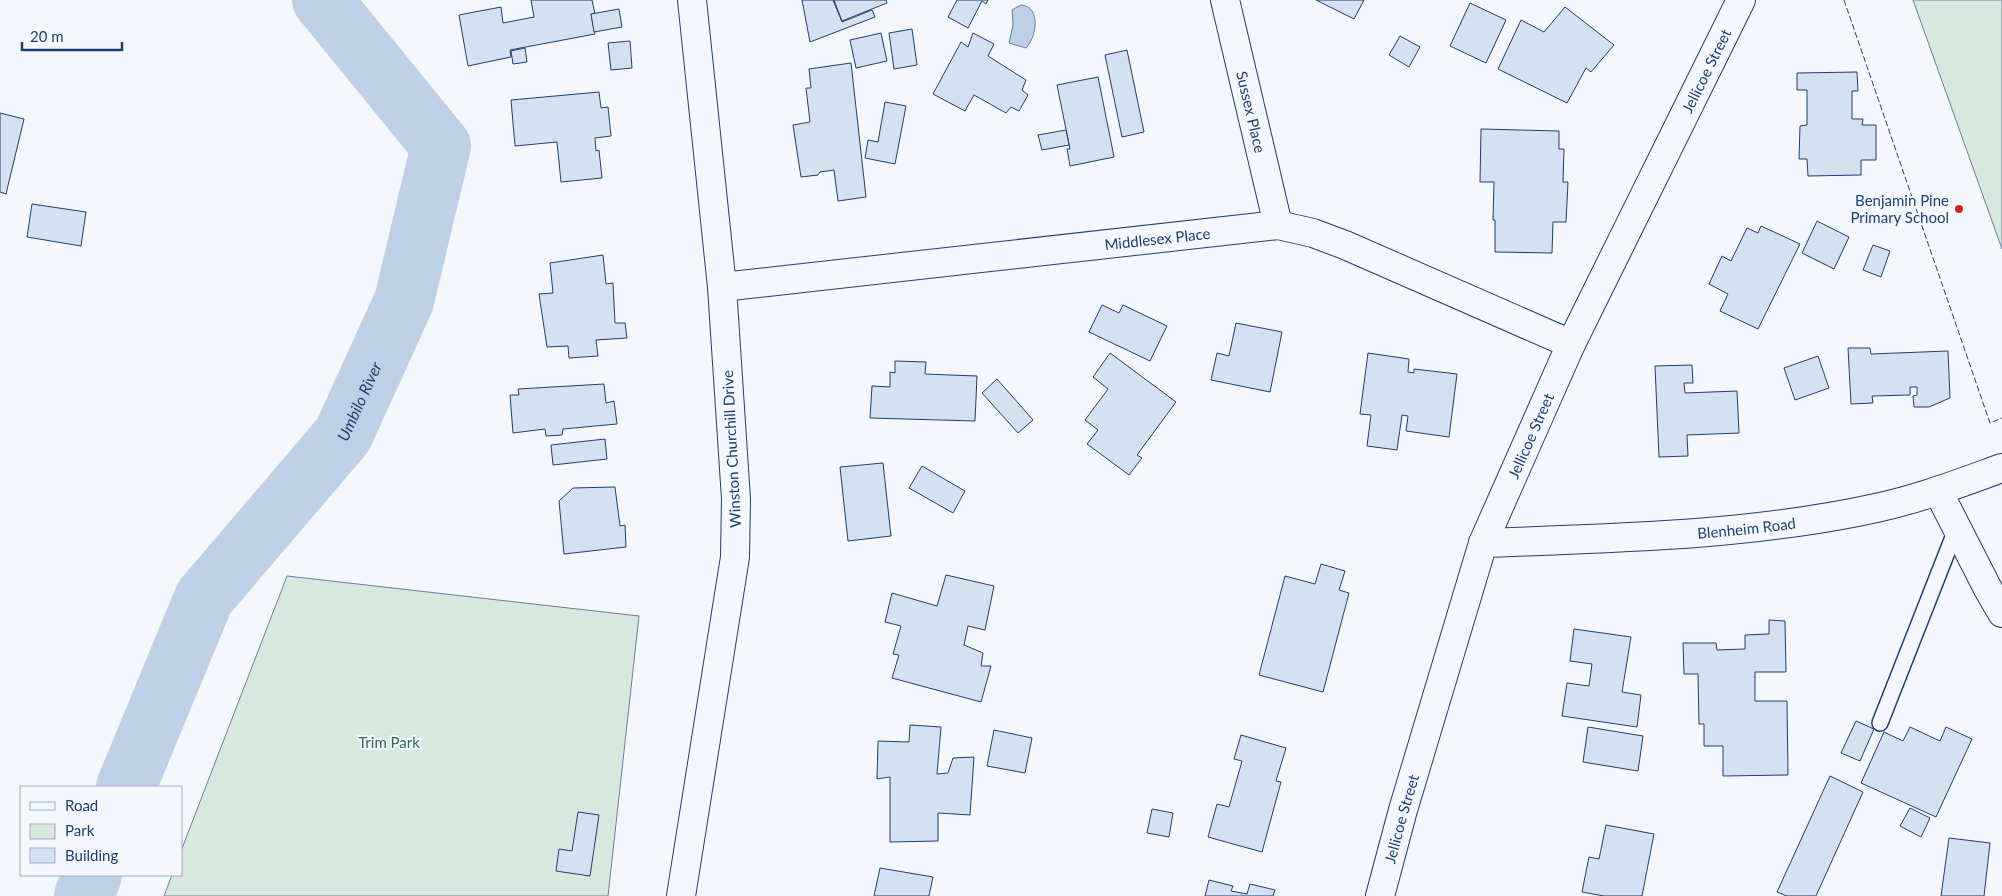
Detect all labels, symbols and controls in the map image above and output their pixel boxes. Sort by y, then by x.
scale bar [22,20,122,52]
street label: Jellicoe Street [1678,25,1735,116]
text: 20 m [30,27,64,45]
street label: Sussex Place [1233,69,1270,155]
place label: Benjamin Pine Primary School [1850,191,1949,226]
marker: Benjamin Pine Primary School [1953,203,1965,215]
street label: Middlesex Place [1103,224,1211,253]
water label: Umbilo River [332,358,385,444]
street label: Winston Churchill Drive [718,370,744,528]
street label: Jellicoe Street [1504,390,1557,481]
street label: Blenheim Road [1697,513,1797,542]
park label: Trim Park [358,733,420,751]
street label: Jellicoe Street [1380,772,1422,865]
legend [20,786,182,876]
text: Road [65,796,98,814]
text: Park [65,821,95,839]
text: Building [65,846,118,864]

